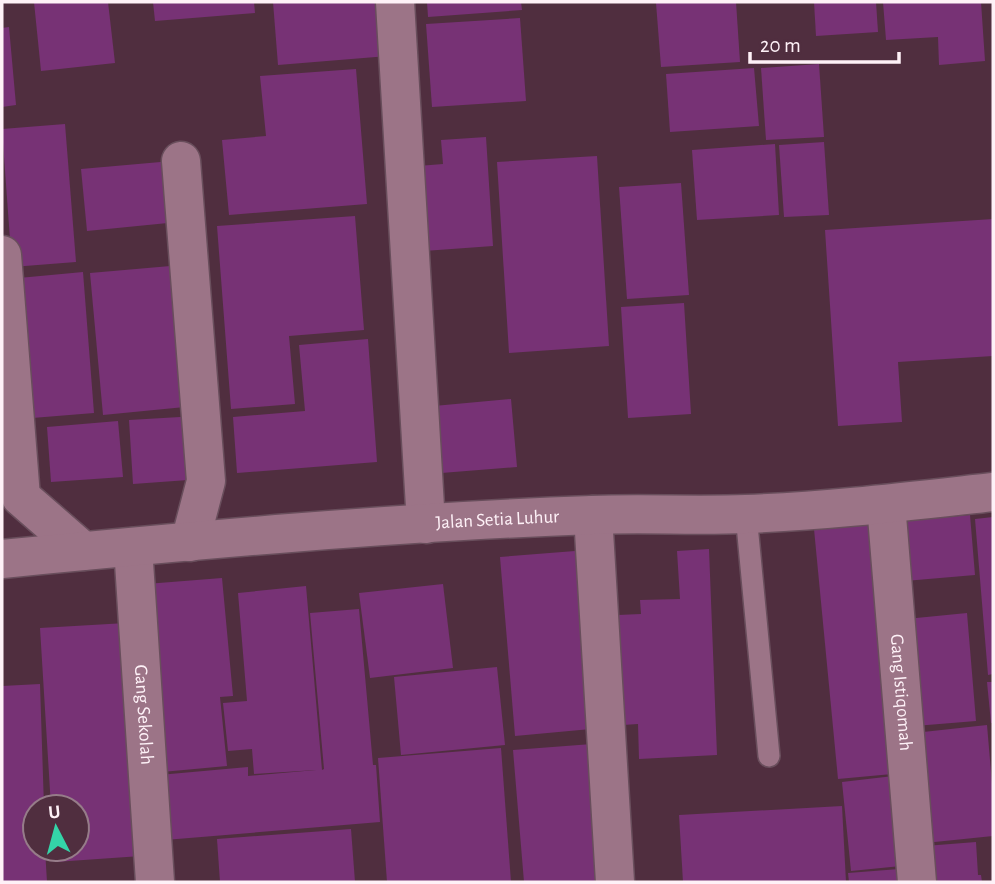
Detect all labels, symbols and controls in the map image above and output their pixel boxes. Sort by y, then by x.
scale bar [750,21,899,65]
text: 20 m [760,35,801,56]
street label: Jalan Setia Luhur [435,507,560,532]
street label: Gang Istiqomah [887,633,916,752]
street label: Gang Sekolah [131,664,157,765]
north arrow [21,793,91,863]
text: U [47,803,61,823]

